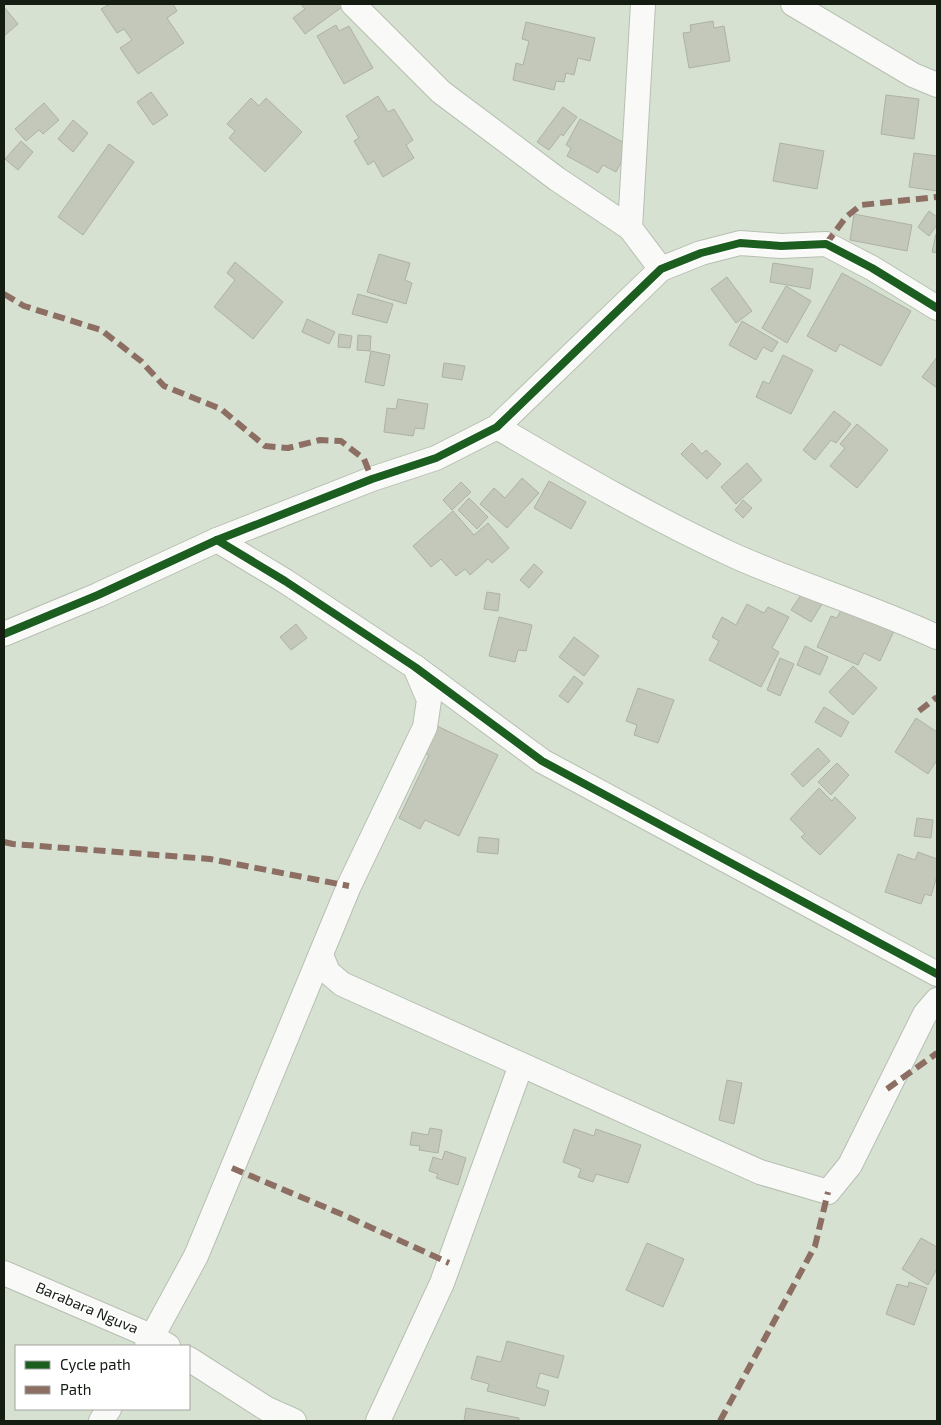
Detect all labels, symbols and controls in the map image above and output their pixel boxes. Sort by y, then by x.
street label: Barabara Nguva [33,1277,141,1337]
legend [15,1345,190,1410]
text: Cycle path [60,1355,131,1373]
text: Path [60,1380,91,1398]

